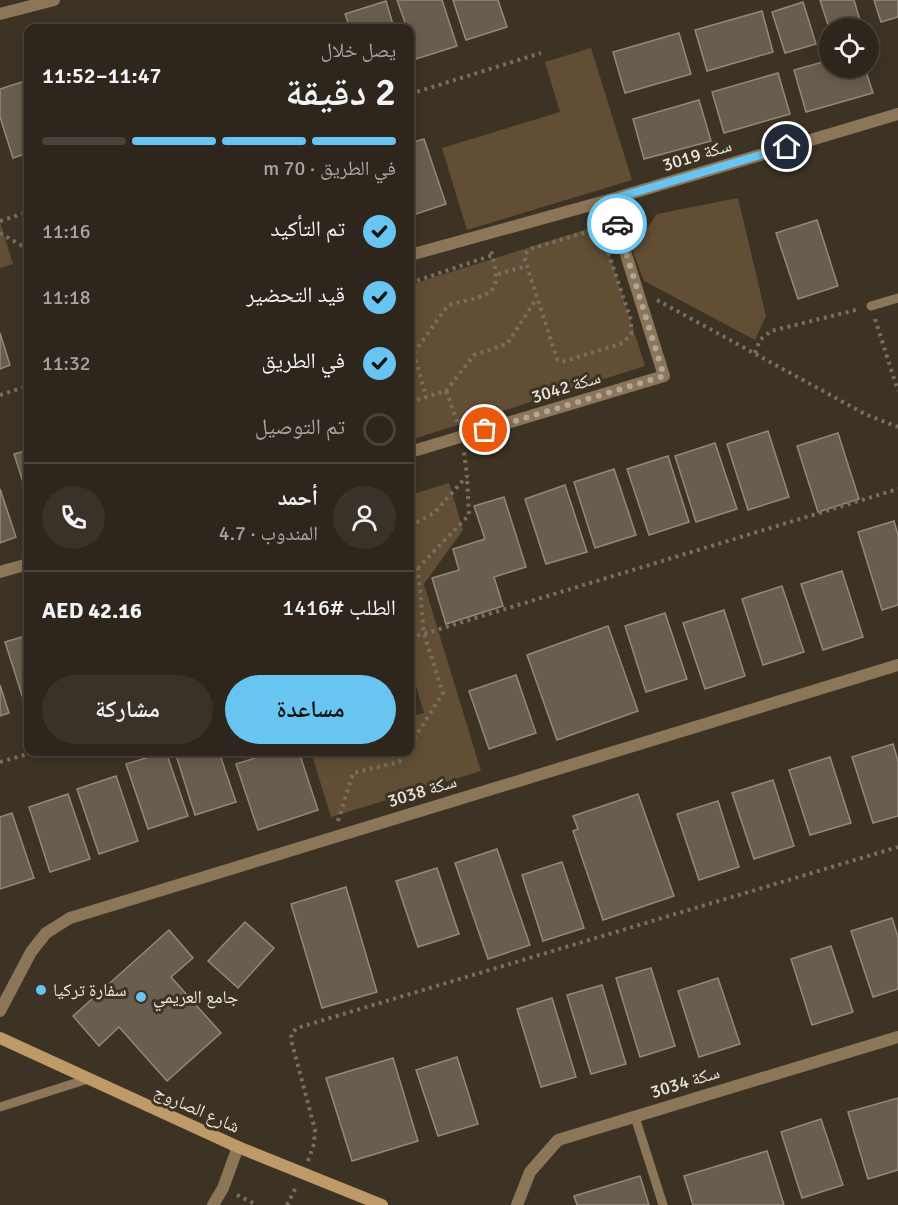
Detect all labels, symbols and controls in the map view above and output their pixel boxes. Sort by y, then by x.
map controls [819,18,879,78]
button: locate [819,18,879,78]
text: يصل خلال [321,38,396,63]
text: 11:47–11:52 [42,62,161,89]
text: 2 دقيقة [285,68,396,116]
pin [761,121,812,172]
icon: home [770,130,803,163]
street label: سكة 3019 [660,134,734,176]
text: في الطريق · 70 m [263,156,396,181]
courier [587,194,647,254]
icon: car [601,208,634,241]
text: تم التأكيد [270,215,345,242]
icon: check [363,215,396,248]
text: 11:16 [42,219,91,244]
text: قيد التحضير [246,281,345,308]
icon: check [363,281,396,314]
text: 11:18 [42,285,91,310]
text: في الطريق [262,347,345,374]
icon: check [363,347,396,380]
text: 11:32 [42,351,91,376]
street label: سكة 3042 [529,366,603,408]
pin [459,404,510,455]
text: تم التوصيل [255,413,345,440]
icon: bag [468,413,501,446]
text: أحمد [278,484,318,511]
button: phone [42,486,105,549]
button: person [333,486,396,549]
text: المندوب · 4.7 [219,521,318,546]
text: الطلب #1416 [282,594,396,621]
text: AED 42.16 [42,597,142,624]
button: مشاركة [42,675,213,744]
button: مساعدة [225,675,396,744]
street label: سكة 3038 [385,770,459,812]
place label: سفارة تركيا [53,979,127,1001]
marker: سفارة تركيا [34,983,48,997]
place label: جامع العريمي [153,986,239,1012]
marker: جامع العريمي [134,990,148,1004]
street label: سكة 3034 [648,1061,722,1103]
street label: شارع الصاروج [150,1080,243,1139]

